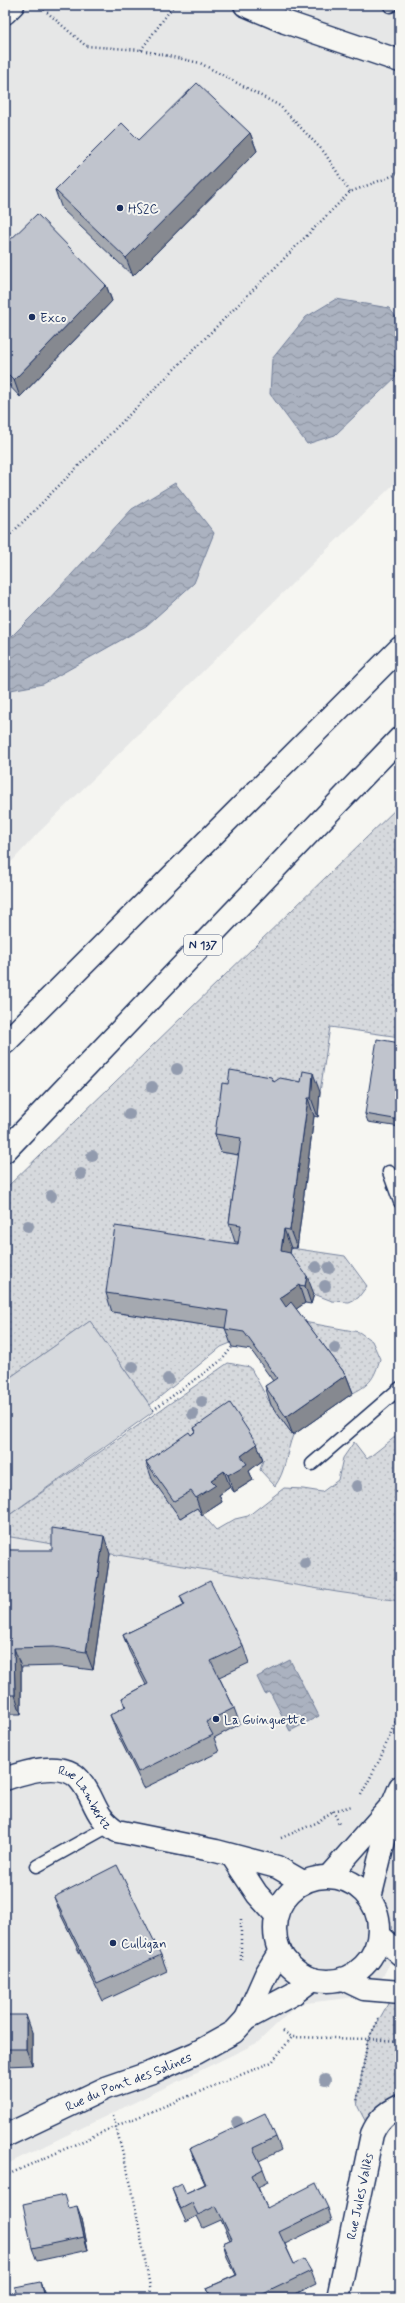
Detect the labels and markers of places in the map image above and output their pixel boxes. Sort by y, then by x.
place label: HS2C [128,201,159,218]
marker: HS2C [115,203,125,213]
place label: Exco [40,310,66,327]
marker: Exco [27,312,37,322]
place label: La Guinguette [224,1712,306,1729]
marker: La Guinguette [211,1714,221,1724]
place label: Culligan [121,1936,167,1953]
marker: Culligan [108,1938,118,1948]

